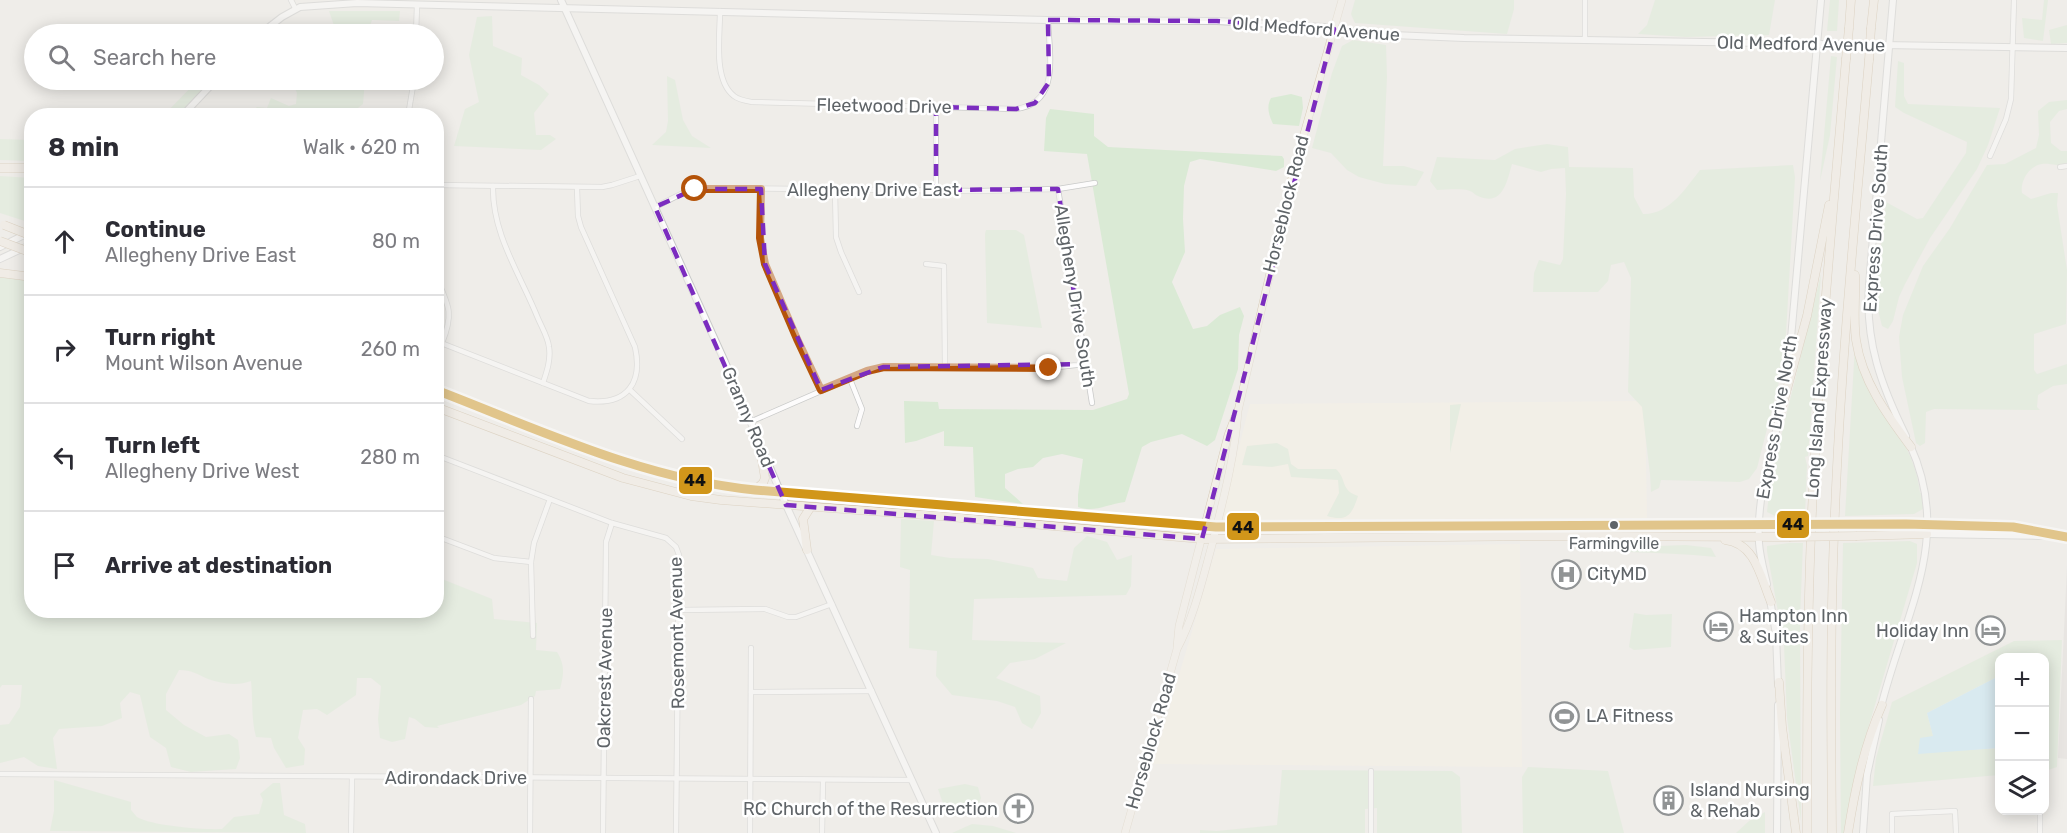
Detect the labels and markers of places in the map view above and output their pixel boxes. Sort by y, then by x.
marker: Farmingville [1608,519,1620,531]
place label: Farmingville [1569,534,1659,553]
hospital icon: CityMD [1550,558,1582,590]
place label: CityMD [1587,563,1647,585]
place label: Hampton Inn & Suites [1739,605,1848,648]
hotel icon: Hampton Inn & Suites [1702,610,1734,642]
hotel icon: Holiday Inn [1974,615,2006,647]
place label: Holiday Inn [1876,620,1969,642]
sports icon: LA Fitness [1549,700,1581,732]
place label: LA Fitness [1586,705,1673,727]
place label: Island Nursing & Rehab [1690,779,1810,822]
building icon: Island Nursing & Rehab [1653,784,1685,816]
church icon: RC Church of the Resurrection [1003,793,1035,825]
place label: RC Church of the Resurrection [743,798,998,820]

